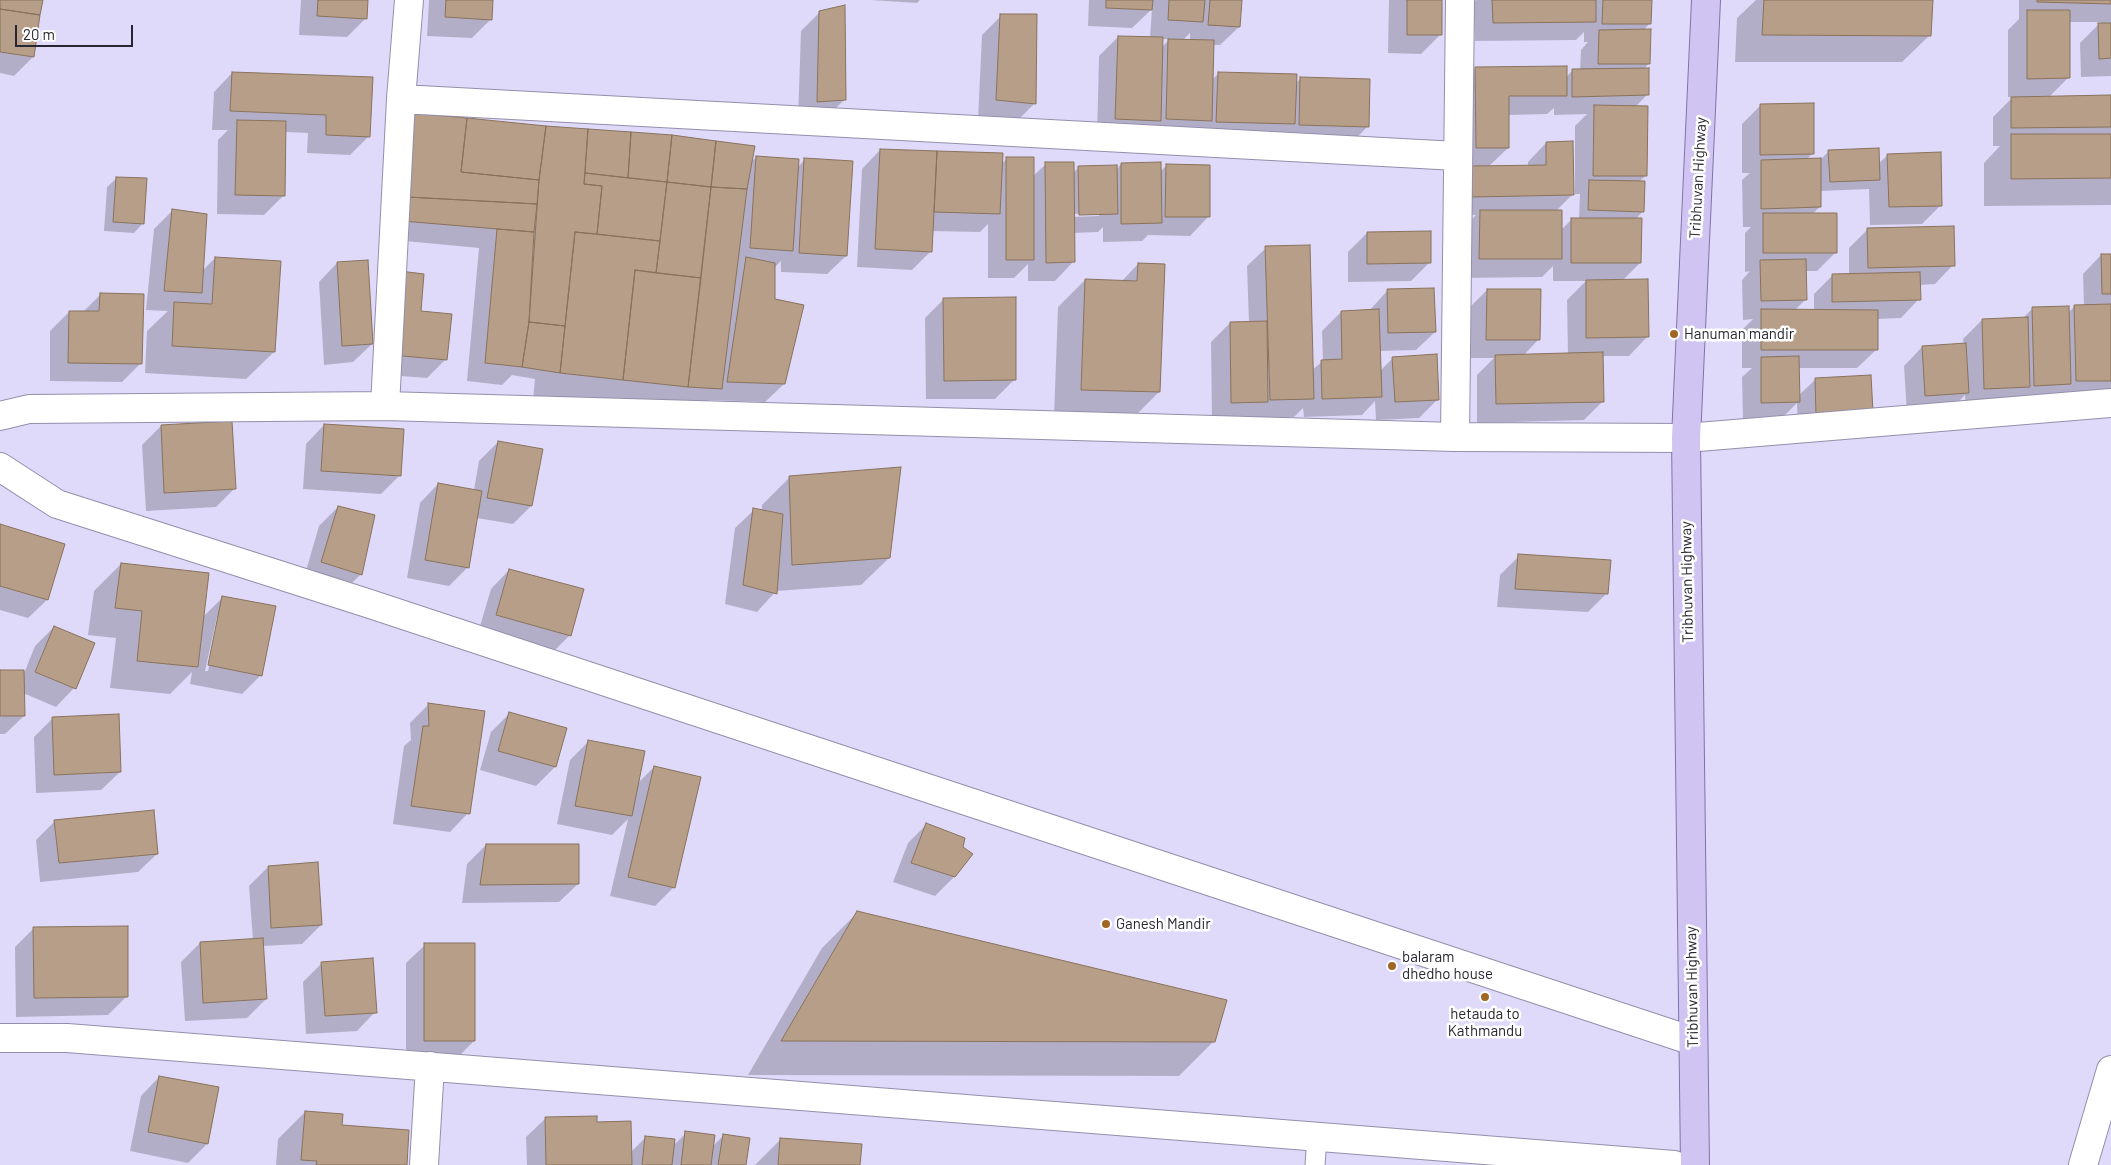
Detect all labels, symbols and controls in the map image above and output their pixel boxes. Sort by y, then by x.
scale bar [18,15,135,47]
text: 20 m [23,25,55,43]
street label: Tribhuvan Highway [1686,117,1710,239]
place label: Hanuman mandir [1684,325,1794,343]
marker: Hanuman mandir [1668,328,1680,340]
street label: Tribhuvan Highway [1677,521,1697,643]
place label: Ganesh Mandir [1116,915,1211,933]
marker: Ganesh Mandir [1100,918,1112,930]
street label: Tribhuvan Highway [1682,926,1702,1048]
place label: balaram dhedho house [1402,948,1493,983]
marker: balaram dhedho house [1386,960,1398,972]
marker: hetauda to Kathmandu [1479,991,1491,1003]
place label: hetauda to Kathmandu [1448,1005,1522,1040]

